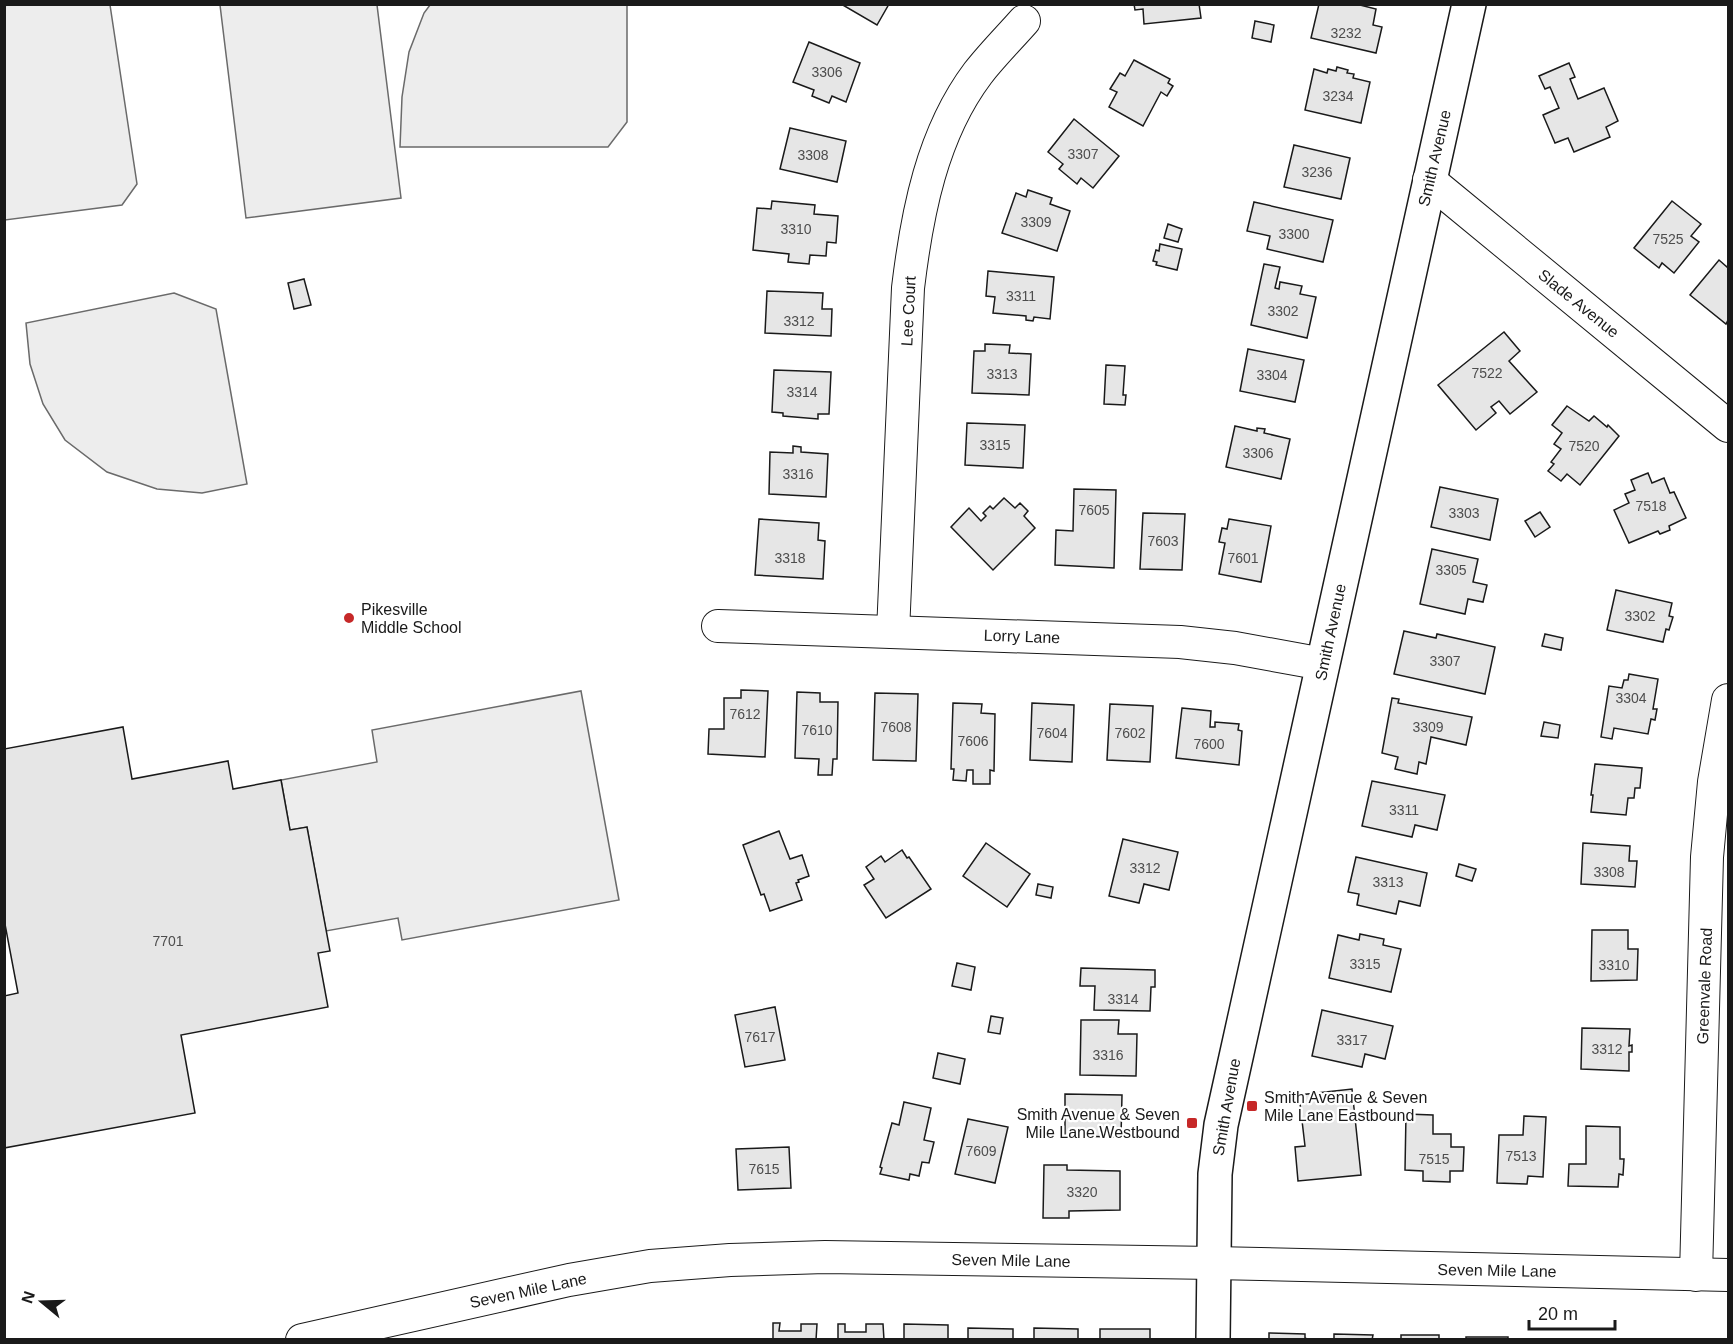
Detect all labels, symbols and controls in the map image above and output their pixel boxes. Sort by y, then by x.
house number: 3232 [1330,25,1362,41]
house number: 3306 [811,64,843,80]
house number: 3234 [1322,88,1354,104]
street label: Smith Avenue [1415,108,1454,208]
house number: 3307 [1067,146,1099,162]
house number: 3308 [797,147,829,163]
house number: 3236 [1301,164,1333,180]
house number: 3309 [1020,214,1052,230]
house number: 3310 [780,221,812,237]
house number: 3300 [1278,226,1310,242]
house number: 7525 [1652,231,1684,247]
street label: Slade Avenue [1535,266,1622,341]
street label: Lee Court [898,275,919,347]
house number: 3311 [1006,288,1036,304]
house number: 3302 [1267,303,1299,319]
house number: 3312 [783,313,815,329]
house number: 7522 [1471,365,1503,381]
house number: 3313 [986,366,1018,382]
house number: 3304 [1256,367,1288,383]
house number: 3314 [786,384,818,400]
house number: 3315 [979,437,1011,453]
house number: 7520 [1568,438,1600,454]
house number: 3306 [1242,445,1274,461]
house number: 3316 [782,466,814,482]
house number: 7518 [1635,498,1667,514]
house number: 7605 [1078,502,1110,518]
house number: 3303 [1448,505,1480,521]
house number: 7603 [1147,533,1179,549]
house number: 3318 [774,550,806,566]
house number: 7601 [1227,550,1259,566]
house number: 3305 [1435,562,1467,578]
street label: Smith Avenue [1312,582,1349,682]
place label: Pikesville Middle School [361,601,462,636]
house number: 3302 [1624,608,1656,624]
marker: Pikesville Middle School [342,611,356,625]
street label: Lorry Lane [983,627,1061,646]
house number: 3307 [1429,653,1461,669]
house number: 3304 [1615,690,1647,706]
house number: 7612 [729,706,761,722]
house number: 7608 [880,719,912,735]
house number: 3309 [1412,719,1444,735]
house number: 7610 [801,722,833,738]
house number: 7604 [1036,725,1068,741]
house number: 7602 [1114,725,1146,741]
house number: 7606 [957,733,989,749]
house number: 7600 [1193,736,1225,752]
house number: 3311 [1389,802,1419,818]
house number: 3312 [1129,860,1161,876]
house number: 3308 [1593,864,1625,880]
house number: 3313 [1372,874,1404,890]
street label: Greenvale Road [1694,927,1715,1045]
house number: 7701 [152,933,184,949]
house number: 3315 [1349,956,1381,972]
house number: 3310 [1598,957,1630,973]
house number: 3314 [1107,991,1139,1007]
house number: 7617 [744,1029,776,1045]
house number: 3317 [1336,1032,1368,1048]
house number: 3312 [1591,1041,1623,1057]
house number: 3316 [1092,1047,1124,1063]
street label: Smith Avenue [1210,1057,1243,1157]
place label: Smith Avenue & Seven Mile Lane Eastbound [1264,1089,1427,1124]
marker: Smith Avenue & Seven Mile Lane Eastbound [1245,1099,1259,1113]
place label: Smith Avenue & Seven Mile Lane Westbound [1017,1106,1180,1141]
marker: Smith Avenue & Seven Mile Lane Westbound [1185,1116,1199,1130]
house number: 7609 [965,1143,997,1159]
house number: 7513 [1505,1148,1537,1164]
house number: 7515 [1418,1151,1450,1167]
house number: 7615 [748,1161,780,1177]
house number: 3320 [1066,1184,1098,1200]
street label: Seven Mile Lane [951,1251,1071,1270]
street label: Seven Mile Lane [1437,1261,1557,1280]
street label: Seven Mile Lane [468,1270,588,1311]
north arrow [12,1272,72,1332]
text: N [18,1289,38,1306]
scale bar [1529,1293,1614,1331]
text: 20 m [1538,1304,1578,1324]

